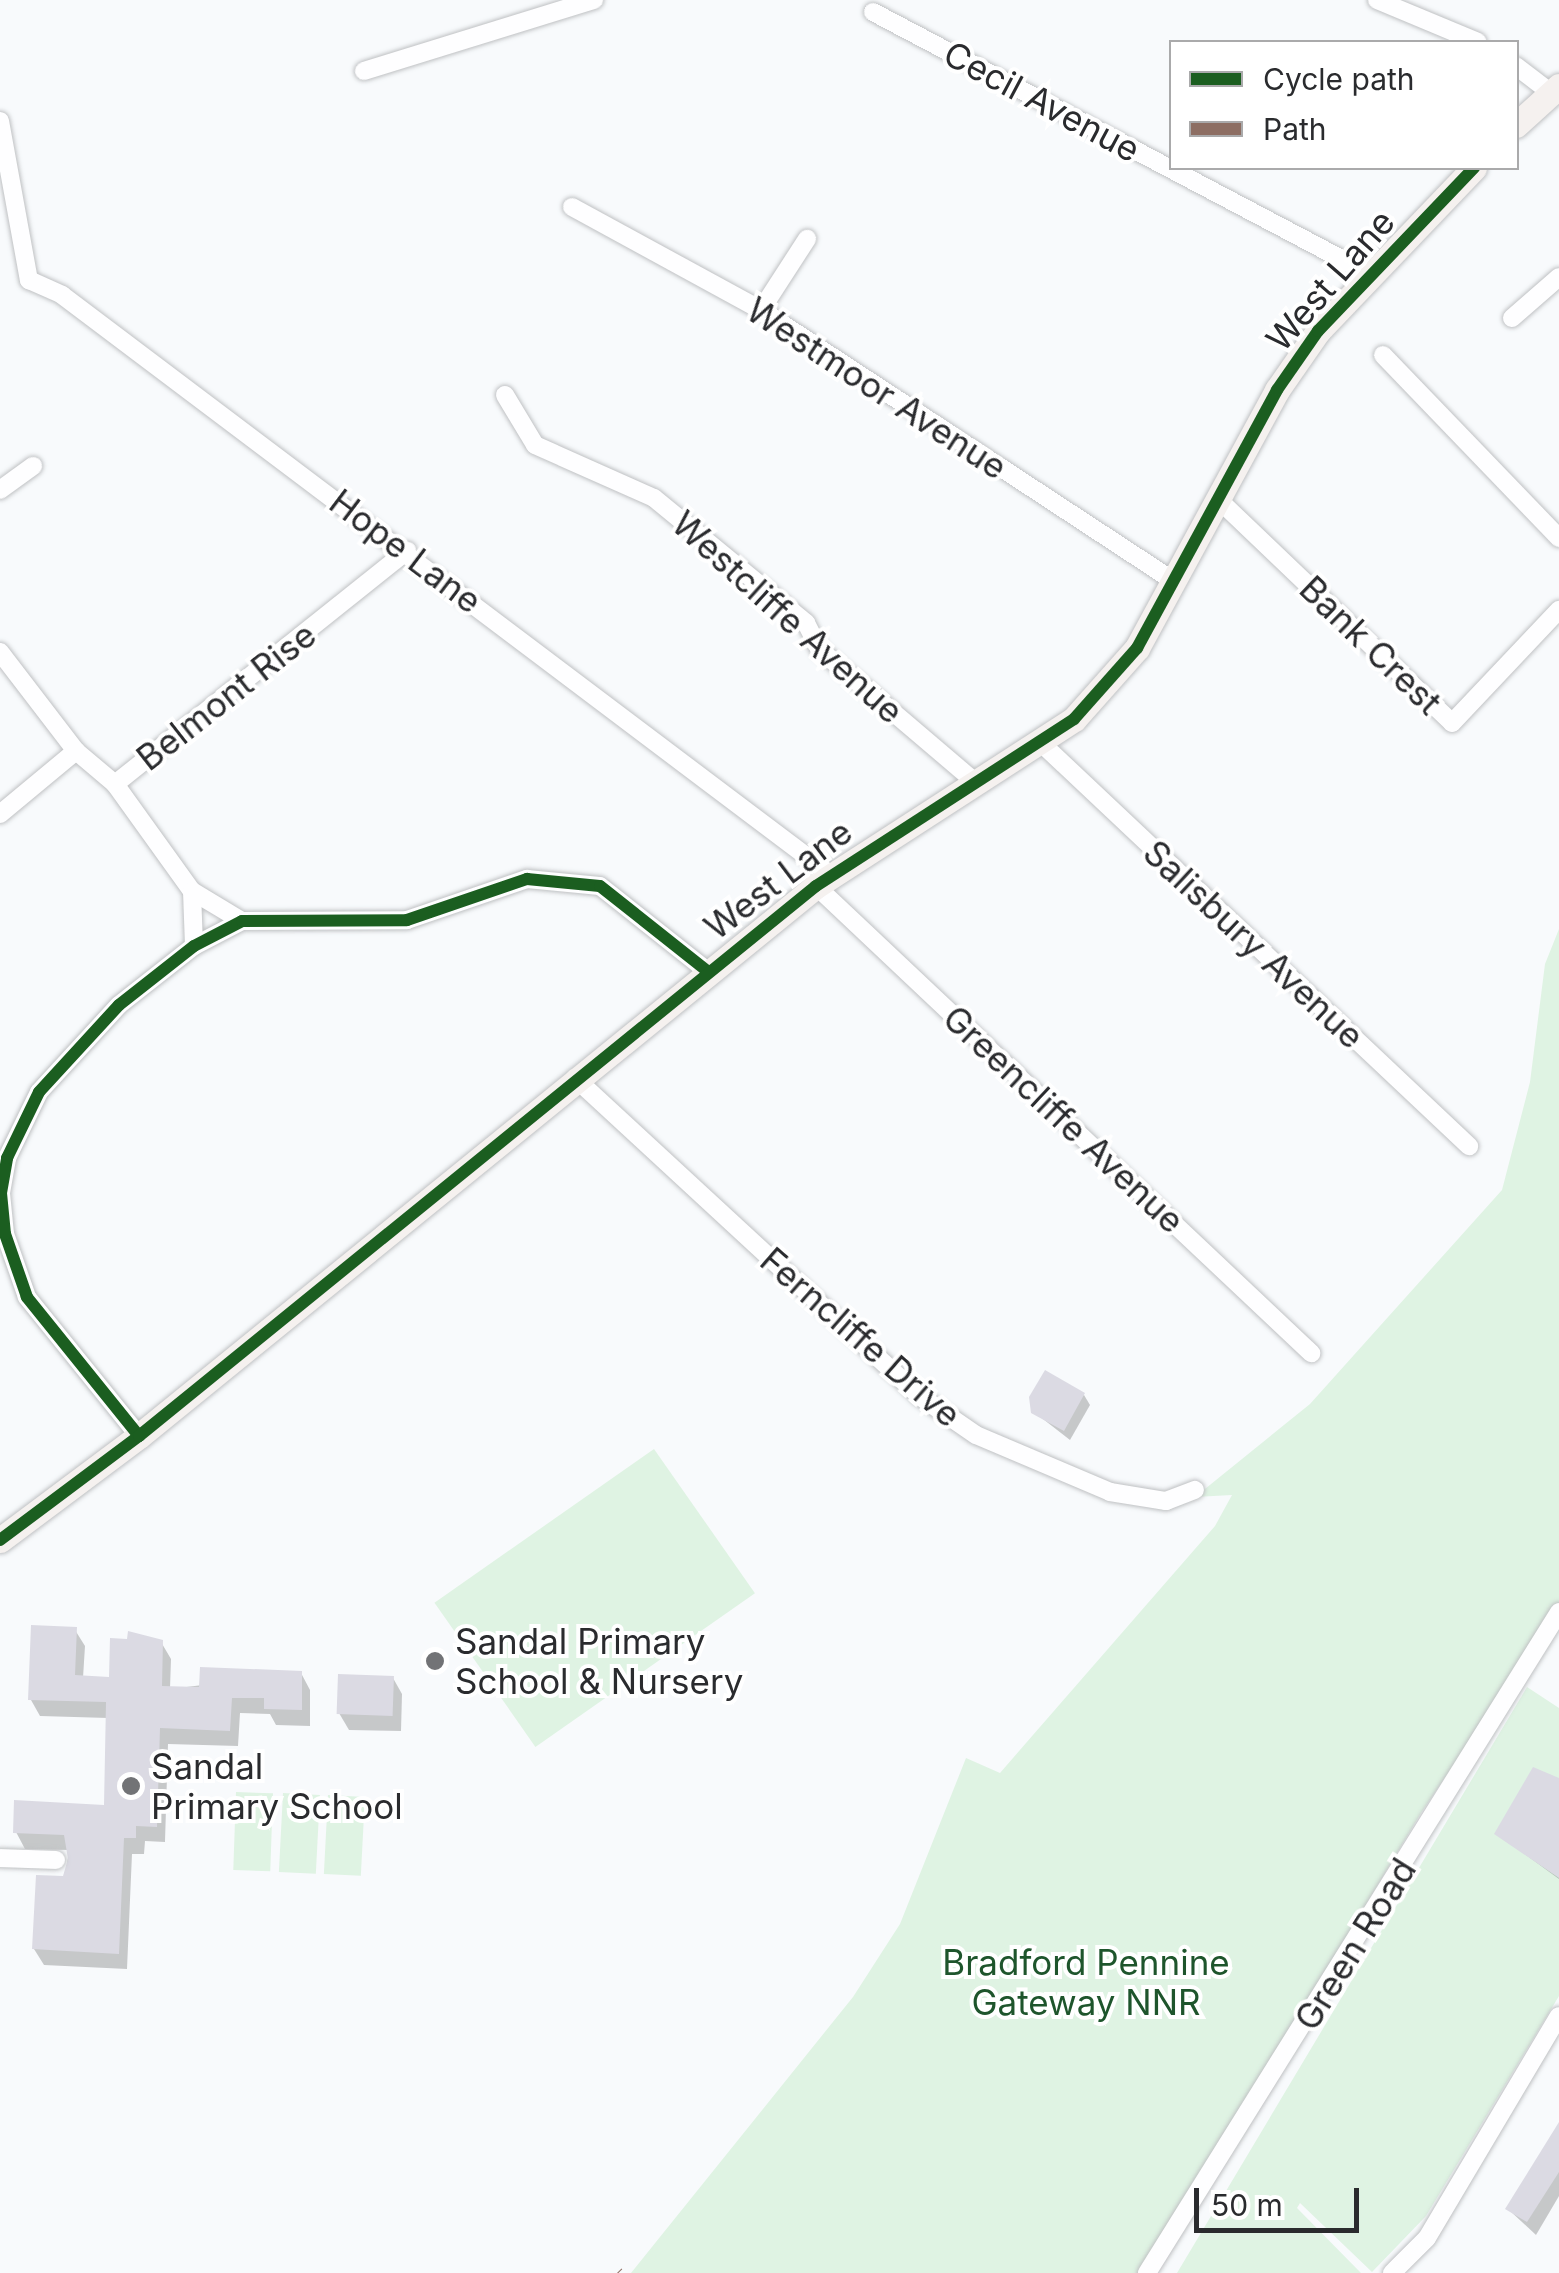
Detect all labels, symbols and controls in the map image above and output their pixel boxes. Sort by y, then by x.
street label: Cecil Avenue [937,32,1147,170]
legend [1169,40,1519,170]
text: Cycle path [1263,61,1415,97]
text: Path [1263,111,1327,147]
street label: West Lane [1257,201,1403,359]
street label: Westmoor Avenue [739,288,1015,488]
street label: Hope Lane [322,480,490,622]
street label: Westcliffe Avenue [664,502,912,732]
street label: Bank Crest [1291,567,1451,723]
street label: Belmont Rise [128,613,324,779]
street label: West Lane [696,810,860,948]
street label: Salisbury Avenue [1135,831,1373,1057]
street label: Greencliffe Avenue [935,997,1193,1241]
street label: Ferncliffe Drive [752,1239,970,1435]
place label: Sandal Primary School & Nursery [455,1620,743,1702]
marker: Sandal Primary School & Nursery [424,1650,446,1672]
place label: Sandal Primary School [151,1745,403,1827]
marker: Sandal Primary School [120,1775,142,1797]
street label: Green Road [1286,1850,1424,2038]
park label: Bradford Pennine Gateway NNR [942,1941,1230,2023]
scale bar [1199,2168,1364,2230]
text: 50 m [1211,2187,1283,2223]

